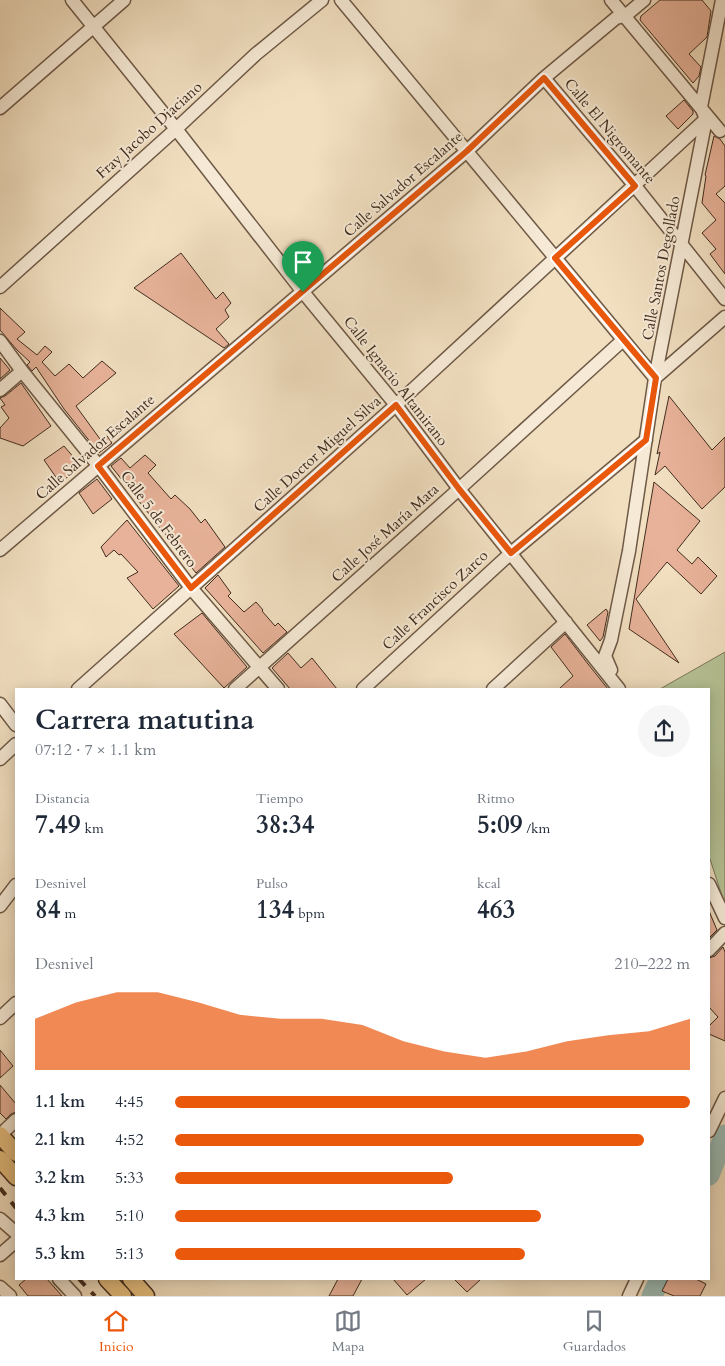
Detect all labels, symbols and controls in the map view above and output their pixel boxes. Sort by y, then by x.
street label: Calle El Nigromante [560,74,660,188]
street label: Fray Jacobo Diaciano [92,77,206,183]
street label: Calle Salvador Escalante [339,127,467,241]
street label: Calle Santos Degollado [637,194,685,342]
pin [282,241,324,292]
icon: arrive [289,248,317,276]
street label: Calle Ignacio Altamirano [339,312,453,450]
street label: Calle Salvador Escalante [31,390,159,504]
street label: Calle Doctor Miguel Silva [249,391,385,517]
street label: Calle 5 de Febrero [116,467,202,571]
street label: Calle José María Mata [327,479,443,587]
street label: Calle Francisco Zarco [378,546,492,654]
text: Carrera matutina [35,701,254,739]
button: share [638,705,690,757]
text: 07:12 · 7 × 1.1 km [35,739,156,761]
text: Distancia [35,789,90,808]
text: Tiempo [256,789,303,808]
text: Ritmo [477,789,514,808]
text: 7.49 [35,808,81,842]
text: 38:34 [256,808,314,842]
text: 5:09 [477,808,523,842]
text: km [81,819,104,838]
text: /km [523,819,550,838]
text: Desnivel [35,874,86,893]
text: Pulso [256,874,288,893]
text: kcal [477,874,501,893]
text: 84 [35,893,61,927]
text: 134 [256,893,294,927]
text: 463 [477,893,515,927]
text: m [61,904,76,923]
text: bpm [294,904,325,923]
text: Desnivel [35,953,94,975]
text: 210–222 m [614,953,690,975]
text: 1.1 km [35,1091,85,1113]
text: 4:45 [115,1091,144,1113]
text: 2.1 km [35,1129,85,1151]
text: 4:52 [115,1129,144,1151]
text: 3.2 km [35,1167,85,1189]
text: 5:33 [115,1167,144,1189]
text: 4.3 km [35,1205,85,1227]
text: 5:10 [115,1205,144,1227]
text: 5.3 km [35,1243,85,1265]
text: 5:13 [115,1243,144,1265]
tab: Inicio [99,1307,134,1356]
tab: Mapa [332,1307,365,1356]
tab: Guardados [563,1307,626,1356]

